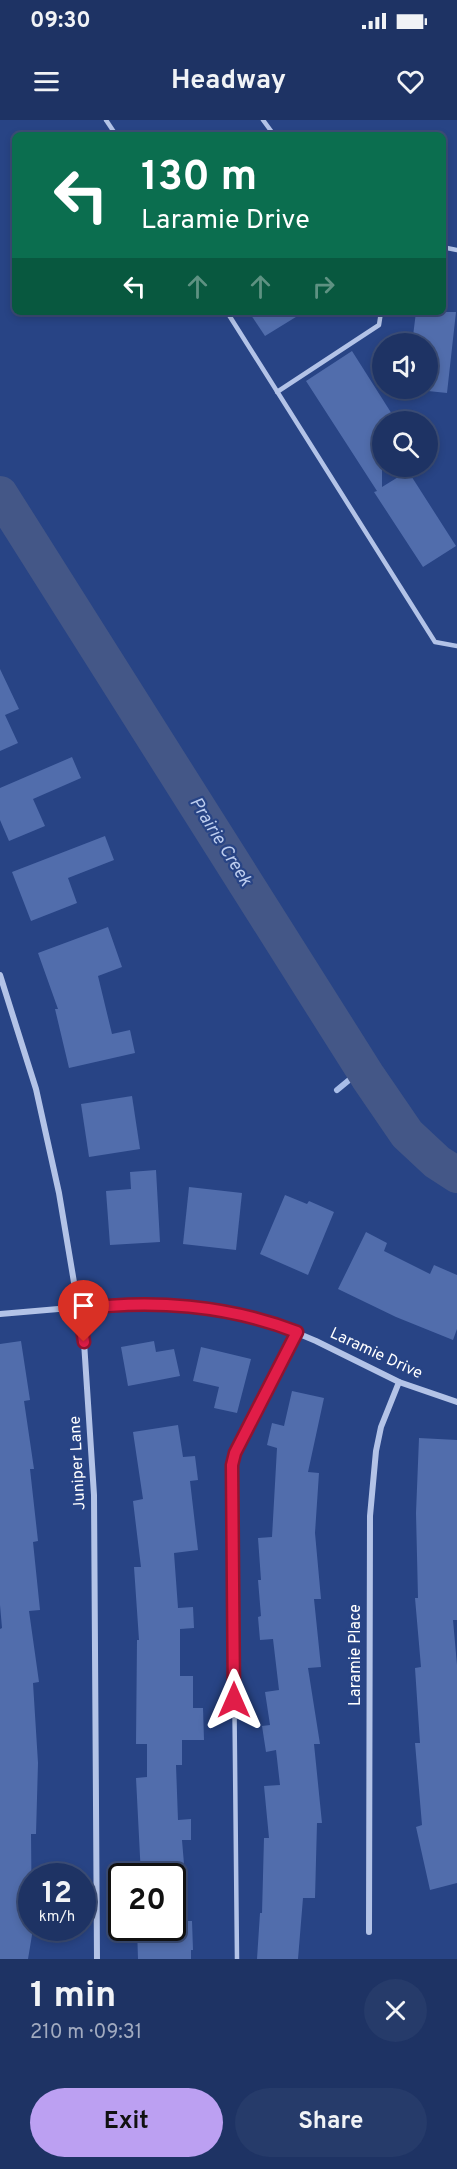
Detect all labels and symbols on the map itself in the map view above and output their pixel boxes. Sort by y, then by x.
water label: Prairie Creek [184,793,257,892]
pin [58,1280,109,1342]
street label: Laramie Drive [326,1324,426,1384]
street label: Juniper Lane [66,1415,90,1511]
street label: Laramie Place [346,1604,366,1706]
position arrow [202,1668,266,1732]
speed limit sign: 20 [108,1863,186,1941]

